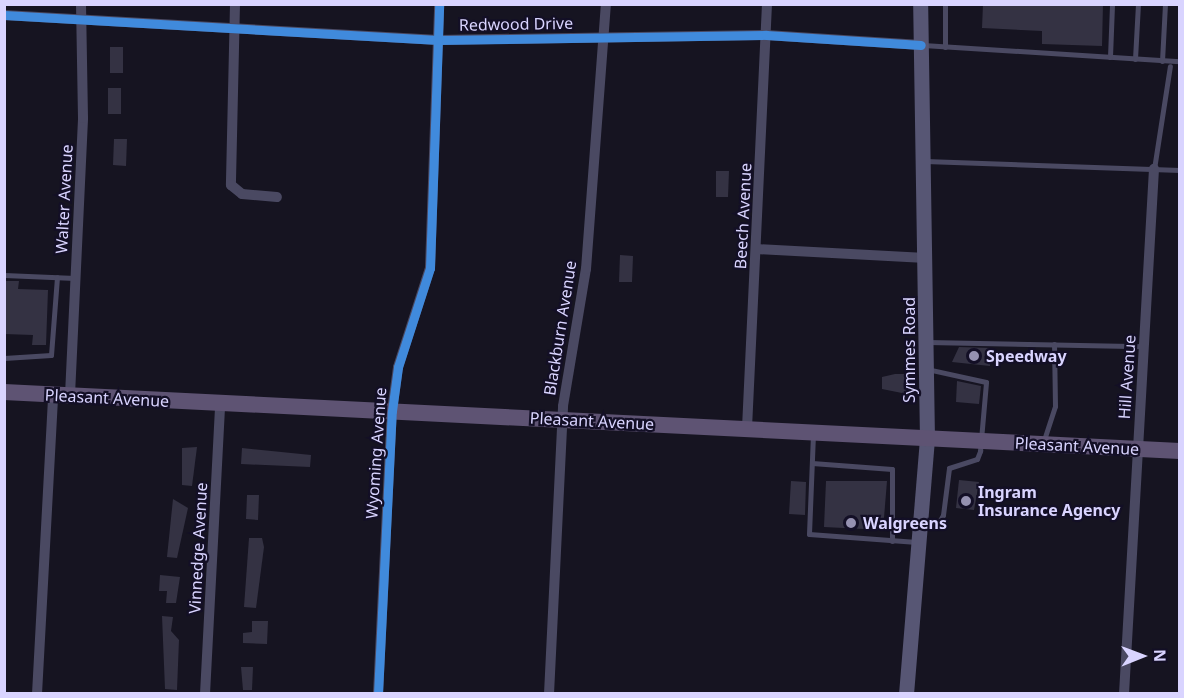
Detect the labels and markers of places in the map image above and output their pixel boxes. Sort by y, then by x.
place label: Speedway [986,346,1067,366]
marker: Speedway [967,349,981,363]
place label: Ingram Insurance Agency [978,482,1120,520]
marker: Ingram Insurance Agency [959,494,973,508]
place label: Walgreens [863,513,947,533]
marker: Walgreens [844,516,858,530]

